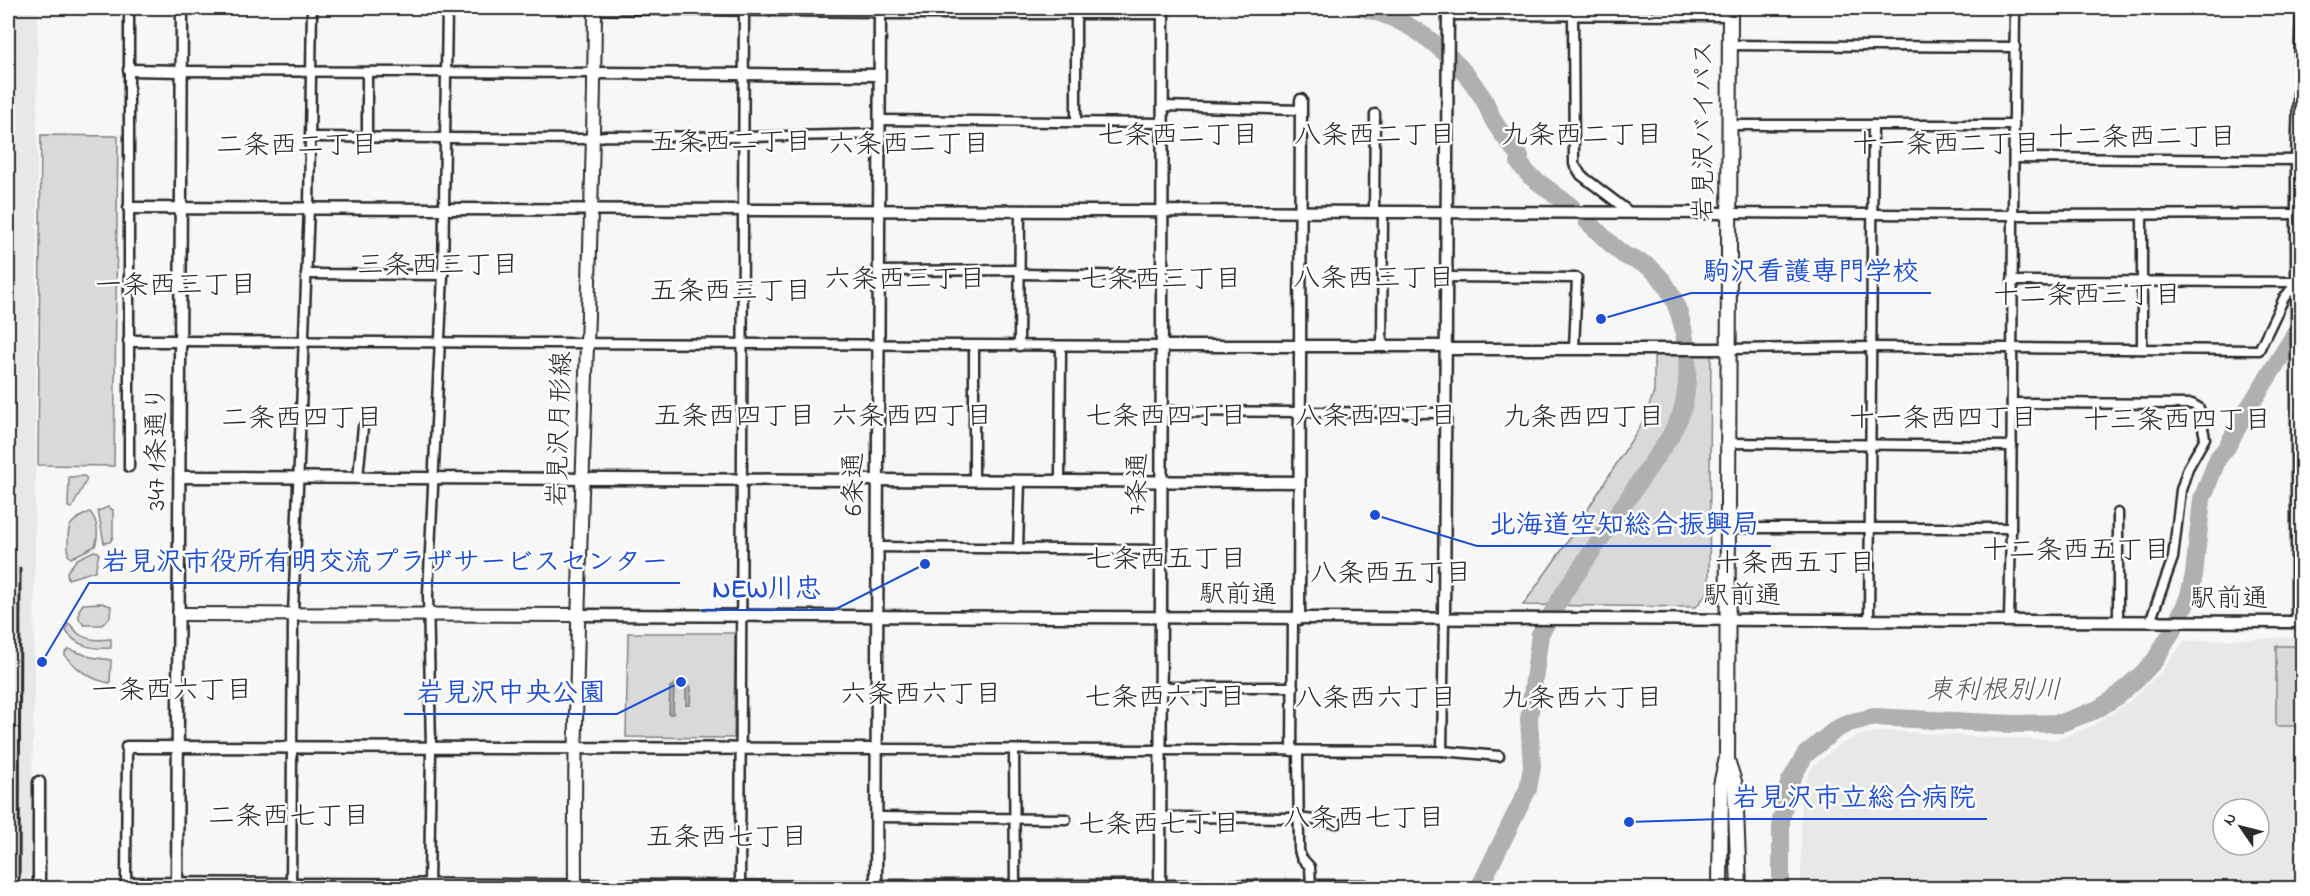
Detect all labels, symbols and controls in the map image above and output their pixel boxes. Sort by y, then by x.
street label: 岩見沢バイパス [1686,40,1724,222]
district label: 七条西二丁目 [1097,117,1259,156]
district label: 八条西二丁目 [1294,117,1456,156]
district label: 九条西二丁目 [1501,117,1663,156]
district label: 十二条西二丁目 [2048,119,2237,158]
district label: 五条西二丁目 [650,124,812,163]
district label: 六条西二丁目 [828,126,990,165]
district label: 十一条西二丁目 [1852,126,2041,165]
district label: 二条西二丁目 [216,127,378,166]
district label: 三条西三丁目 [357,247,519,286]
callout: 駒沢看護専門学校 [1691,248,1931,293]
text: 駒沢看護専門学校 [1703,254,1919,293]
district label: 八条西三丁目 [1293,260,1455,299]
district label: 六条西三丁目 [824,261,986,300]
district label: 七条西三丁目 [1080,261,1242,300]
district label: 一条西三丁目 [95,267,257,306]
district label: 五条西三丁目 [650,273,812,312]
district label: 十二条西三丁目 [1993,277,2182,316]
street label: 岩見沢月形線 [539,350,583,508]
street label: 347 1条通り [139,386,177,510]
district label: 五条西四丁目 [654,398,816,437]
district label: 六条西四丁目 [831,398,993,437]
district label: 七条西四丁目 [1085,398,1247,437]
district label: 八条西四丁目 [1295,398,1457,437]
district label: 九条西四丁目 [1503,399,1665,438]
district label: 二条西四丁目 [221,400,383,439]
district label: 十一条西四丁目 [1849,400,2038,439]
district label: 十三条西四丁目 [2083,402,2272,441]
street label: 6条通 [836,452,874,516]
street label: 7条通 [1119,452,1159,516]
callout: 北海道空知総合振興局 [1477,501,1771,546]
text: 北海道空知総合振興局 [1489,507,1759,546]
district label: 十二条西五丁目 [1982,532,2171,571]
callout: 岩見沢市役所有明交流プラザサービスセンター [89,538,680,583]
district label: 七条西五丁目 [1085,541,1247,580]
text: 岩見沢市役所有明交流プラザサービスセンター [102,544,668,583]
district label: 十条西五丁目 [1714,545,1876,584]
district label: 八条西五丁目 [1310,555,1472,594]
callout: NEW川忠 [701,565,834,610]
text: NEW川忠 [712,571,822,610]
street label: 駅前通 [1199,576,1277,616]
street label: 駅前通 [1703,578,1781,616]
street label: 駅前通 [2190,581,2268,619]
callout: 岩見沢中央公園 [404,669,617,714]
district label: 一条西六丁目 [91,672,253,711]
water label: 東利根別川 [1927,672,2062,711]
text: 岩見沢中央公園 [417,675,606,714]
district label: 六条西六丁目 [840,676,1002,715]
district label: 七条西六丁目 [1084,679,1246,718]
district label: 八条西六丁目 [1295,680,1457,719]
district label: 九条西六丁目 [1501,680,1663,719]
callout: 岩見沢市立総合病院 [1720,774,1987,819]
text: 岩見沢市立総合病院 [1733,780,1976,819]
north arrow [2211,797,2271,857]
district label: 二条西七丁目 [208,798,370,837]
district label: 八条西七丁目 [1283,800,1445,839]
district label: 七条西七丁目 [1078,806,1240,845]
text: N [2217,808,2243,831]
district label: 五条西七丁目 [646,819,808,858]

